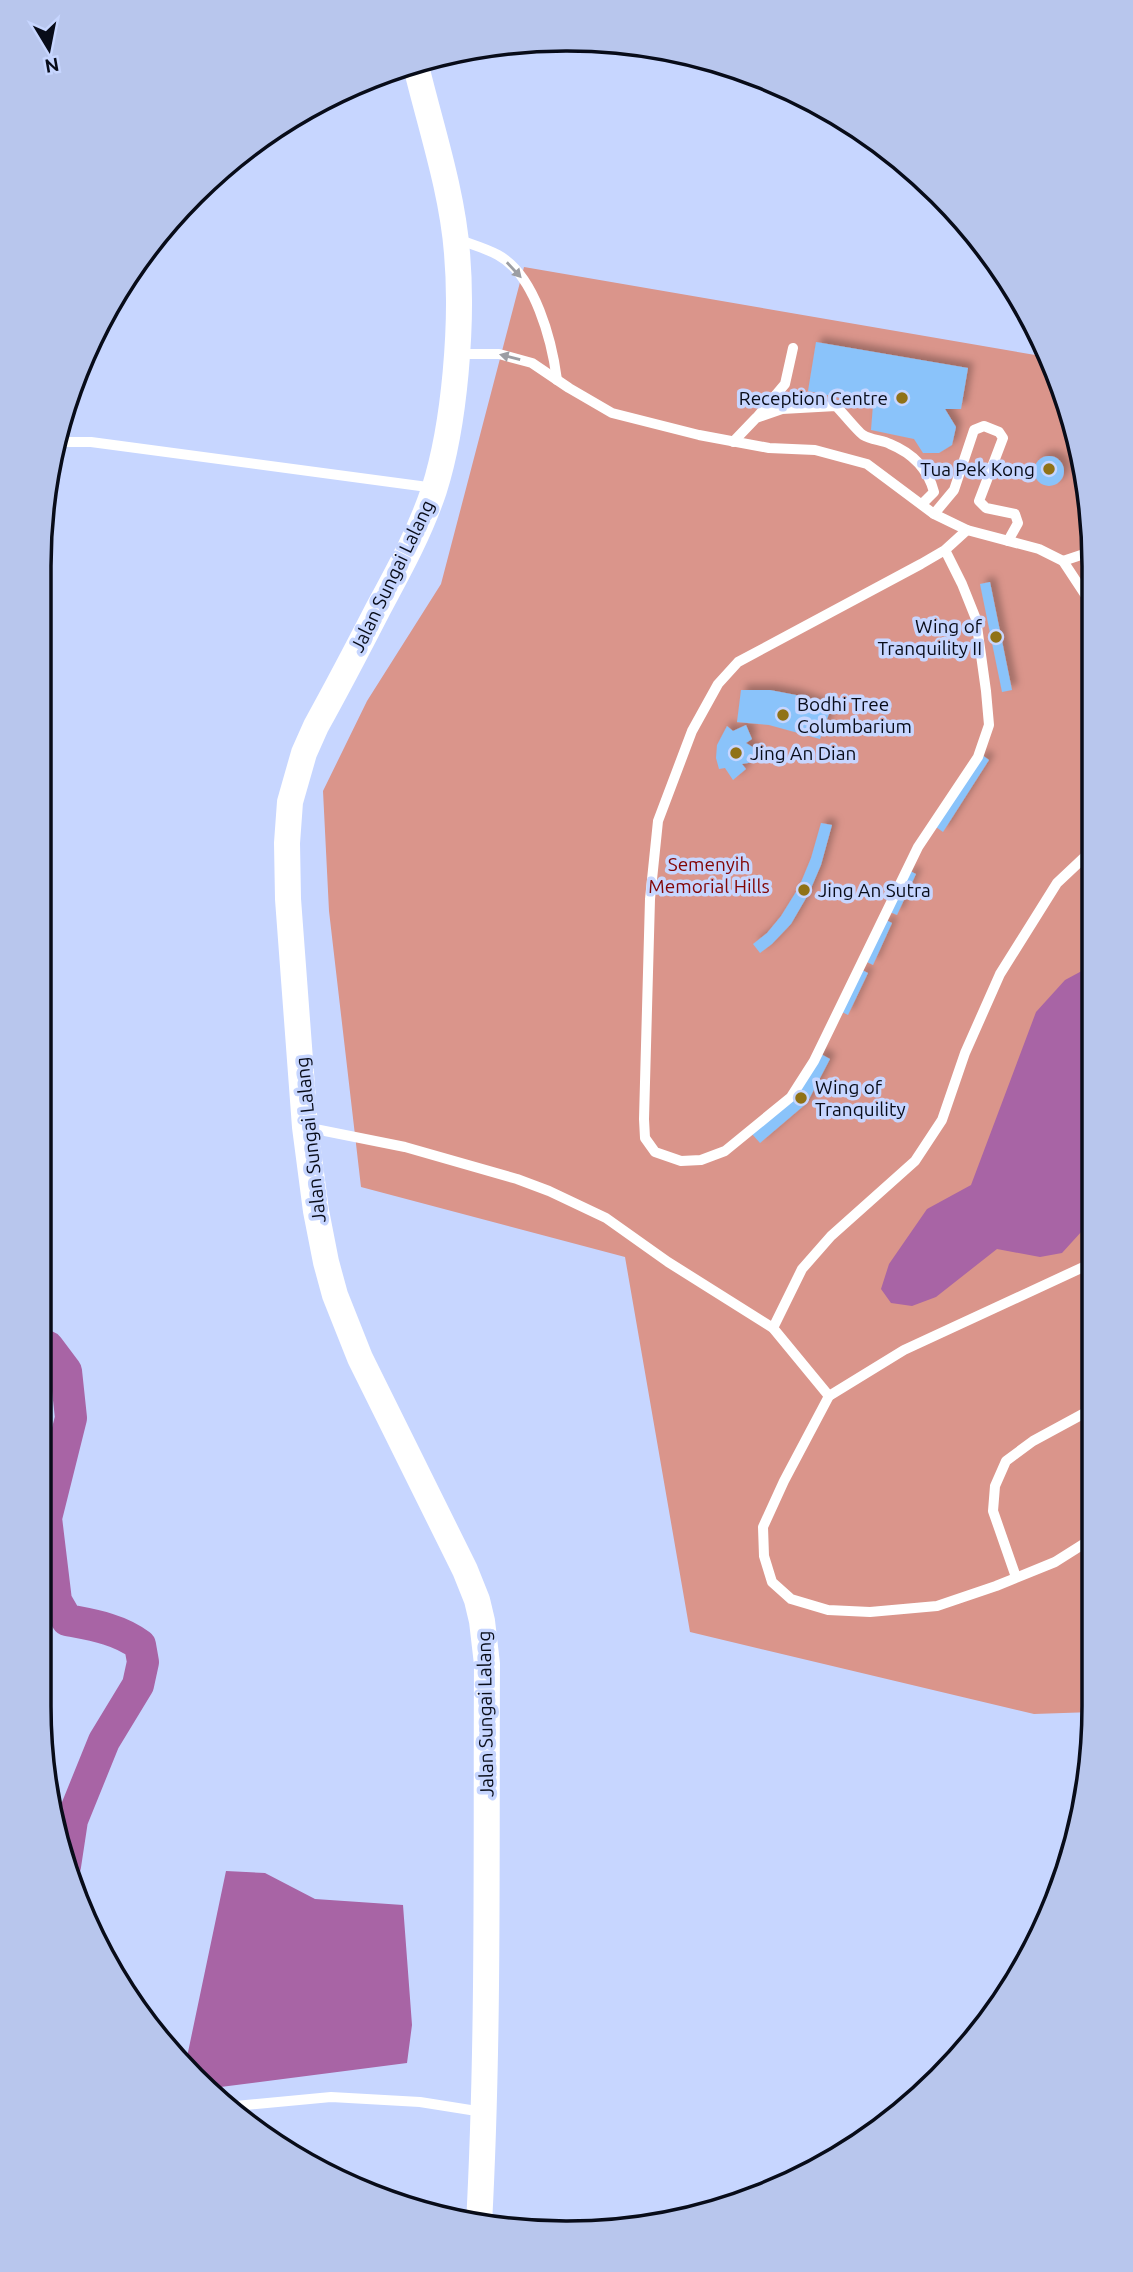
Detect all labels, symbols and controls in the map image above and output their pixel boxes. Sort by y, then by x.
north arrow [14,14,84,84]
text: N [43,54,61,78]
one-way arrow [506,262,523,279]
one-way arrow [499,351,521,362]
place label: Reception Centre [739,387,888,409]
marker: Reception Centre [894,390,910,406]
place label: Tua Pek Kong [920,458,1035,480]
marker: Tua Pek Kong [1041,461,1057,477]
street label: Jalan Sungai Lalang [346,496,438,656]
place label: Wing of Tranquility II [877,615,983,659]
marker: Wing of Tranquility II [988,629,1004,645]
place label: Bodhi Tree Columbarium [797,693,912,737]
marker: Bodhi Tree Columbarium [775,707,791,723]
place label: Jing An Dian [750,742,856,764]
marker: Jing An Dian [728,745,744,761]
park label: Semenyih Memorial Hills [648,853,770,897]
place label: Jing An Sutra [818,879,931,901]
marker: Jing An Sutra [796,882,812,898]
street label: Jalan Sungai Lalang [290,1056,330,1224]
place label: Wing of Tranquility [815,1076,906,1120]
marker: Wing of Tranquility [793,1090,809,1106]
street label: Jalan Sungai Lalang [473,1631,497,1797]

